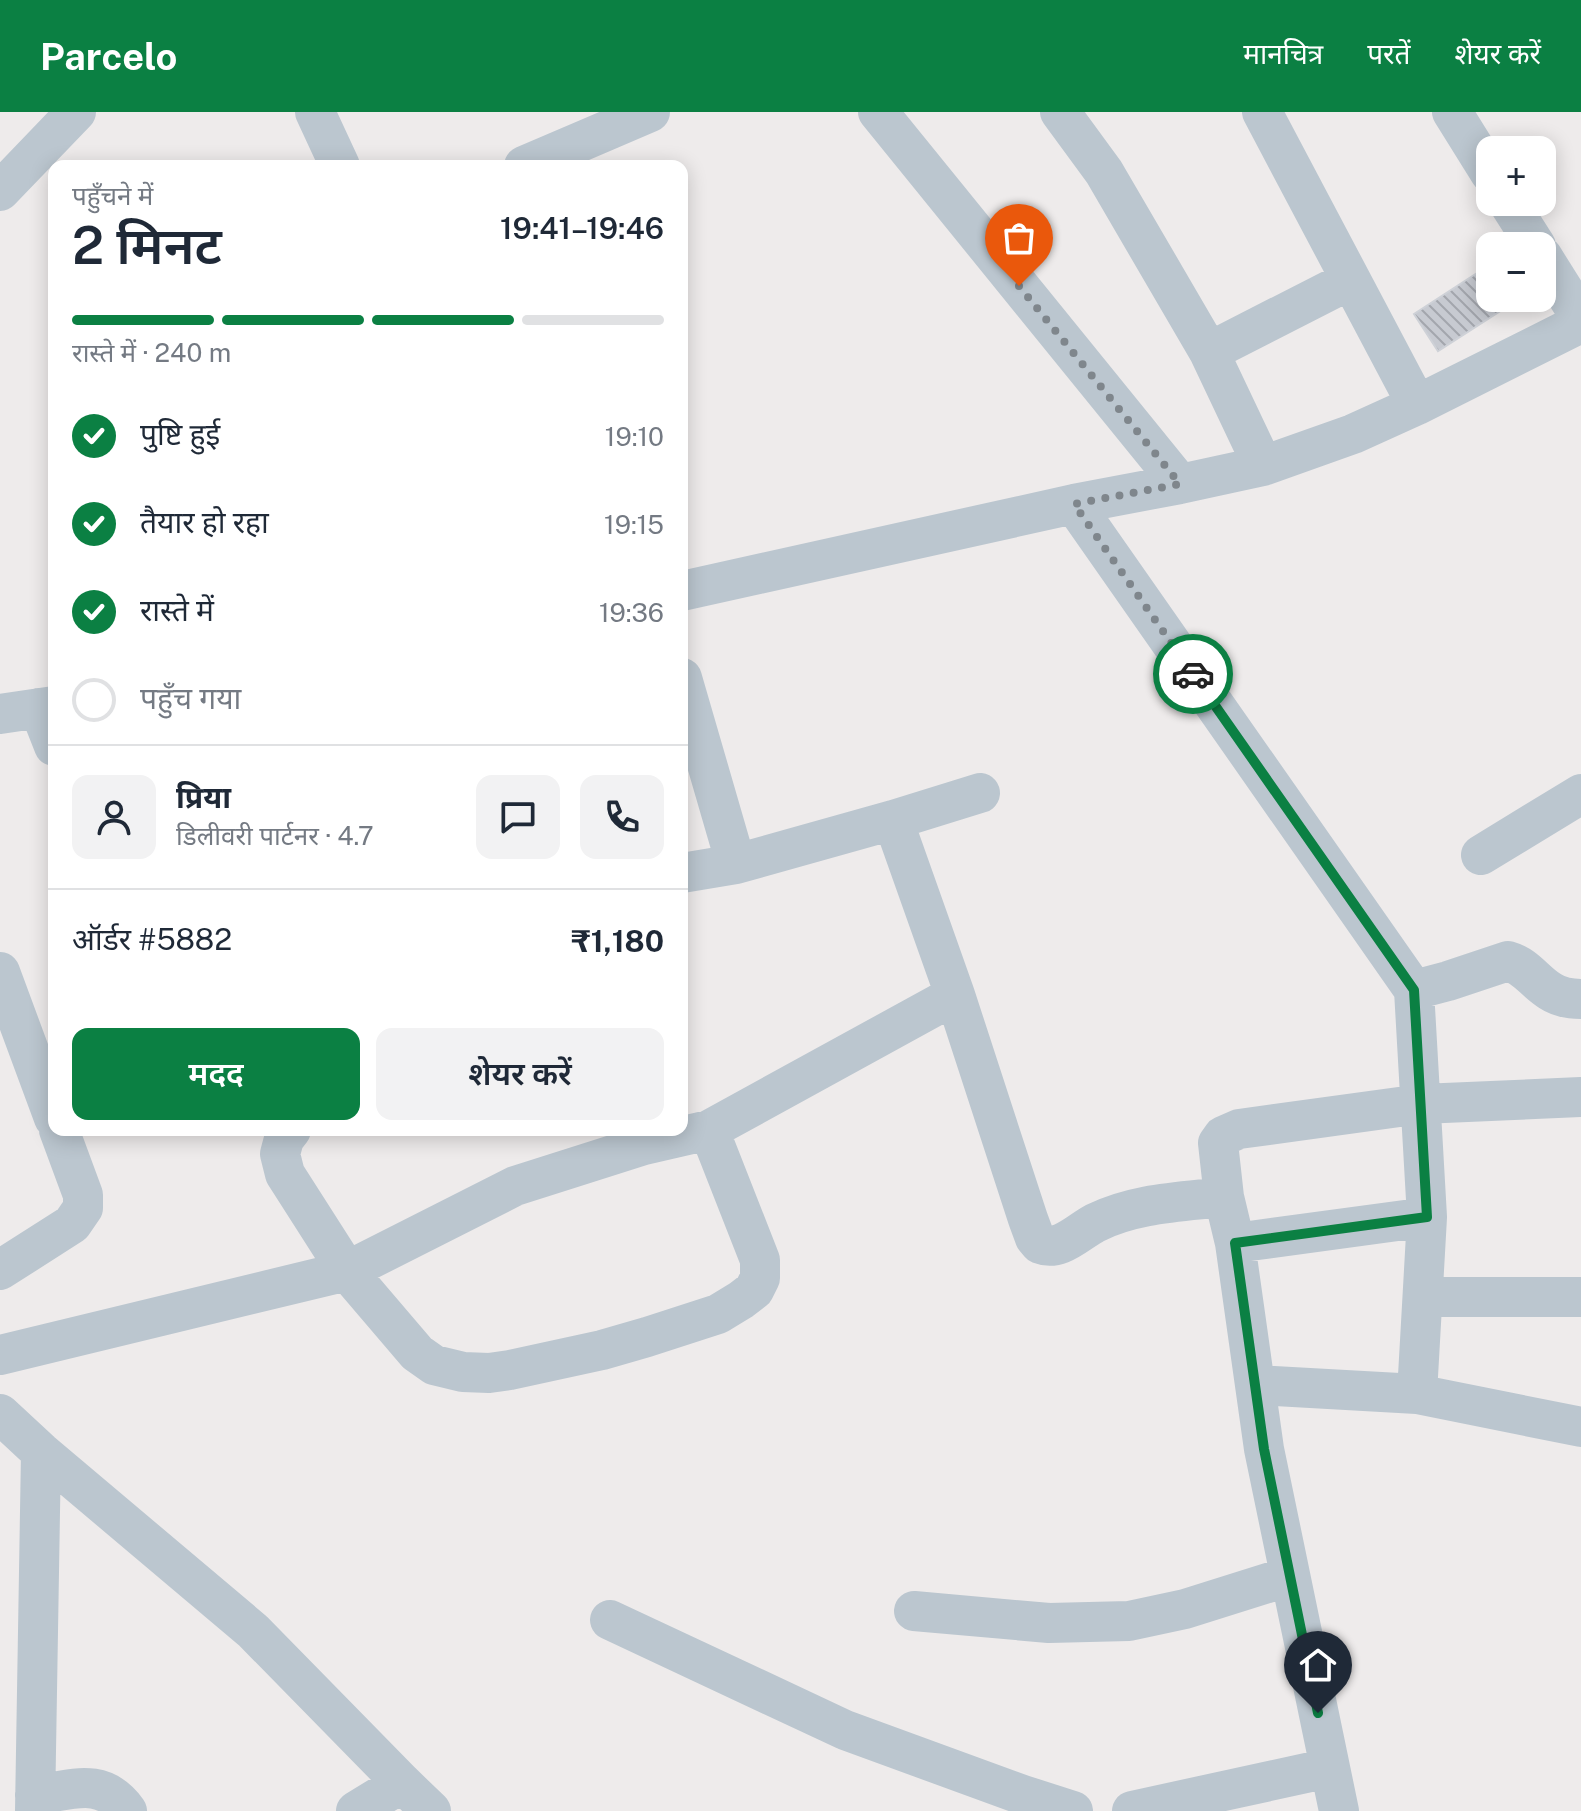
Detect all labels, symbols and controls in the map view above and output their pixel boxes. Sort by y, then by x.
text: Parcelo [40,34,177,79]
text: मानचित्र [1243,37,1323,70]
text: परतें [1367,37,1411,70]
text: शेयर करें [1455,37,1541,70]
map controls [1476,136,1556,312]
button: + [1476,136,1556,216]
text: पहुँचने में [72,180,153,211]
pin [985,204,1053,286]
text: 19:41–19:46 [500,210,664,246]
text: 2 मिनट [72,215,222,276]
icon: bag [997,216,1041,260]
button: − [1476,232,1556,312]
text: रास्ते में · 240 m [72,337,231,368]
icon: check [72,414,116,458]
text: पुष्टि हुई [140,416,220,452]
text: 19:10 [605,421,664,452]
icon: check [72,502,116,546]
text: तैयार हो रहा [140,504,269,540]
text: 19:15 [604,509,664,540]
icon: check [72,590,116,634]
text: रास्ते में [140,592,214,628]
text: 19:36 [599,597,664,628]
courier [1153,634,1233,714]
icon: car [1171,652,1215,696]
text: पहुँच गया [140,680,241,716]
button: person [72,775,156,859]
button: chat [476,775,560,859]
button: phone [580,775,664,859]
text: प्रिया [176,779,231,815]
text: डिलीवरी पार्टनर · 4.7 [176,820,374,851]
text: ऑर्डर #5882 [72,921,232,957]
text: ₹1,180 [571,923,664,959]
button: मदद [72,1028,360,1120]
button: शेयर करें [376,1028,664,1120]
pin [1284,1631,1352,1713]
icon: home [1296,1643,1340,1687]

